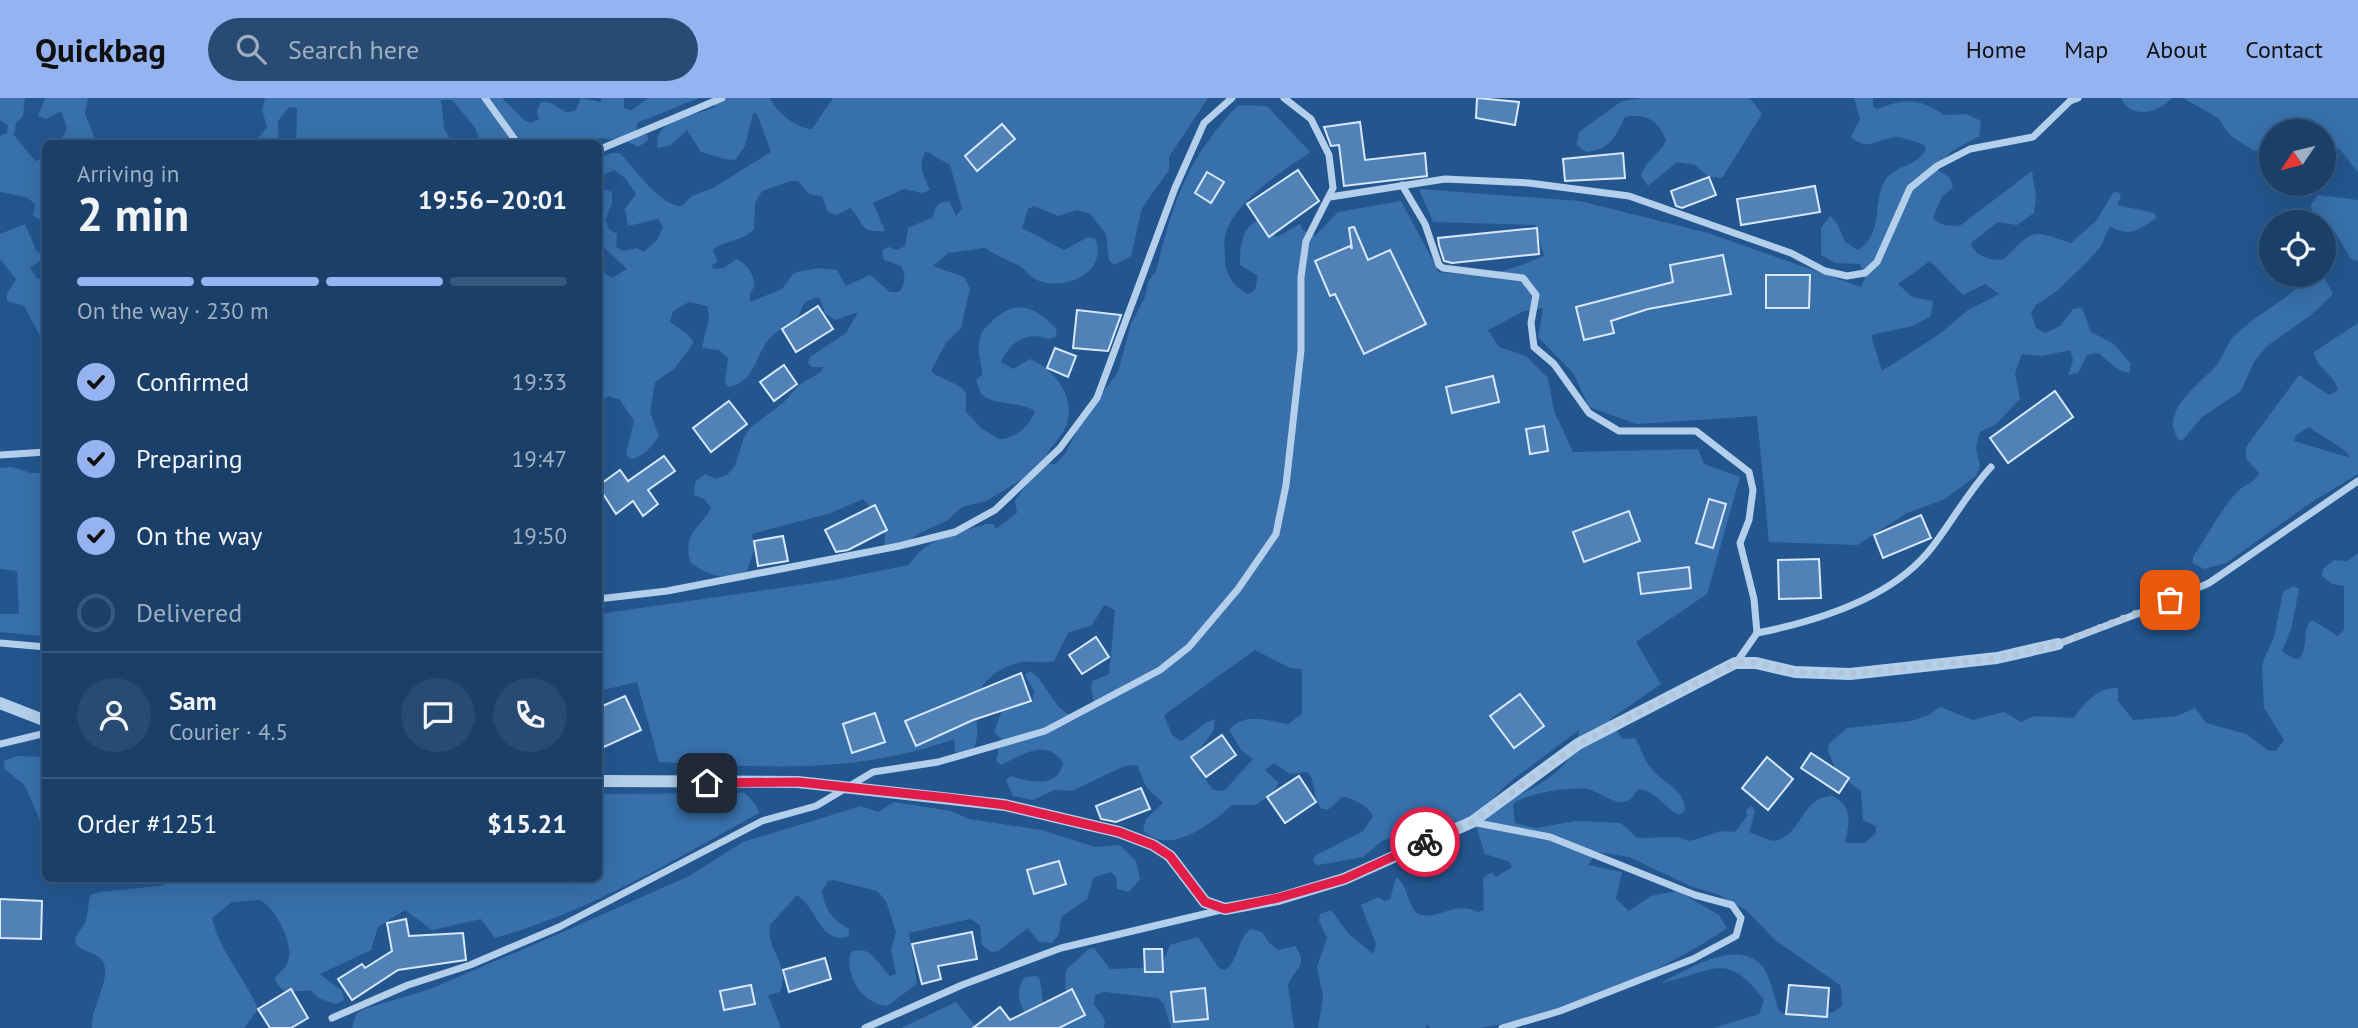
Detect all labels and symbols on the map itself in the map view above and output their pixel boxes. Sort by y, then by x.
north arrow [2259,119,2336,196]
pin [2140,570,2200,630]
pin [677,753,737,813]
courier [1390,807,1460,877]

